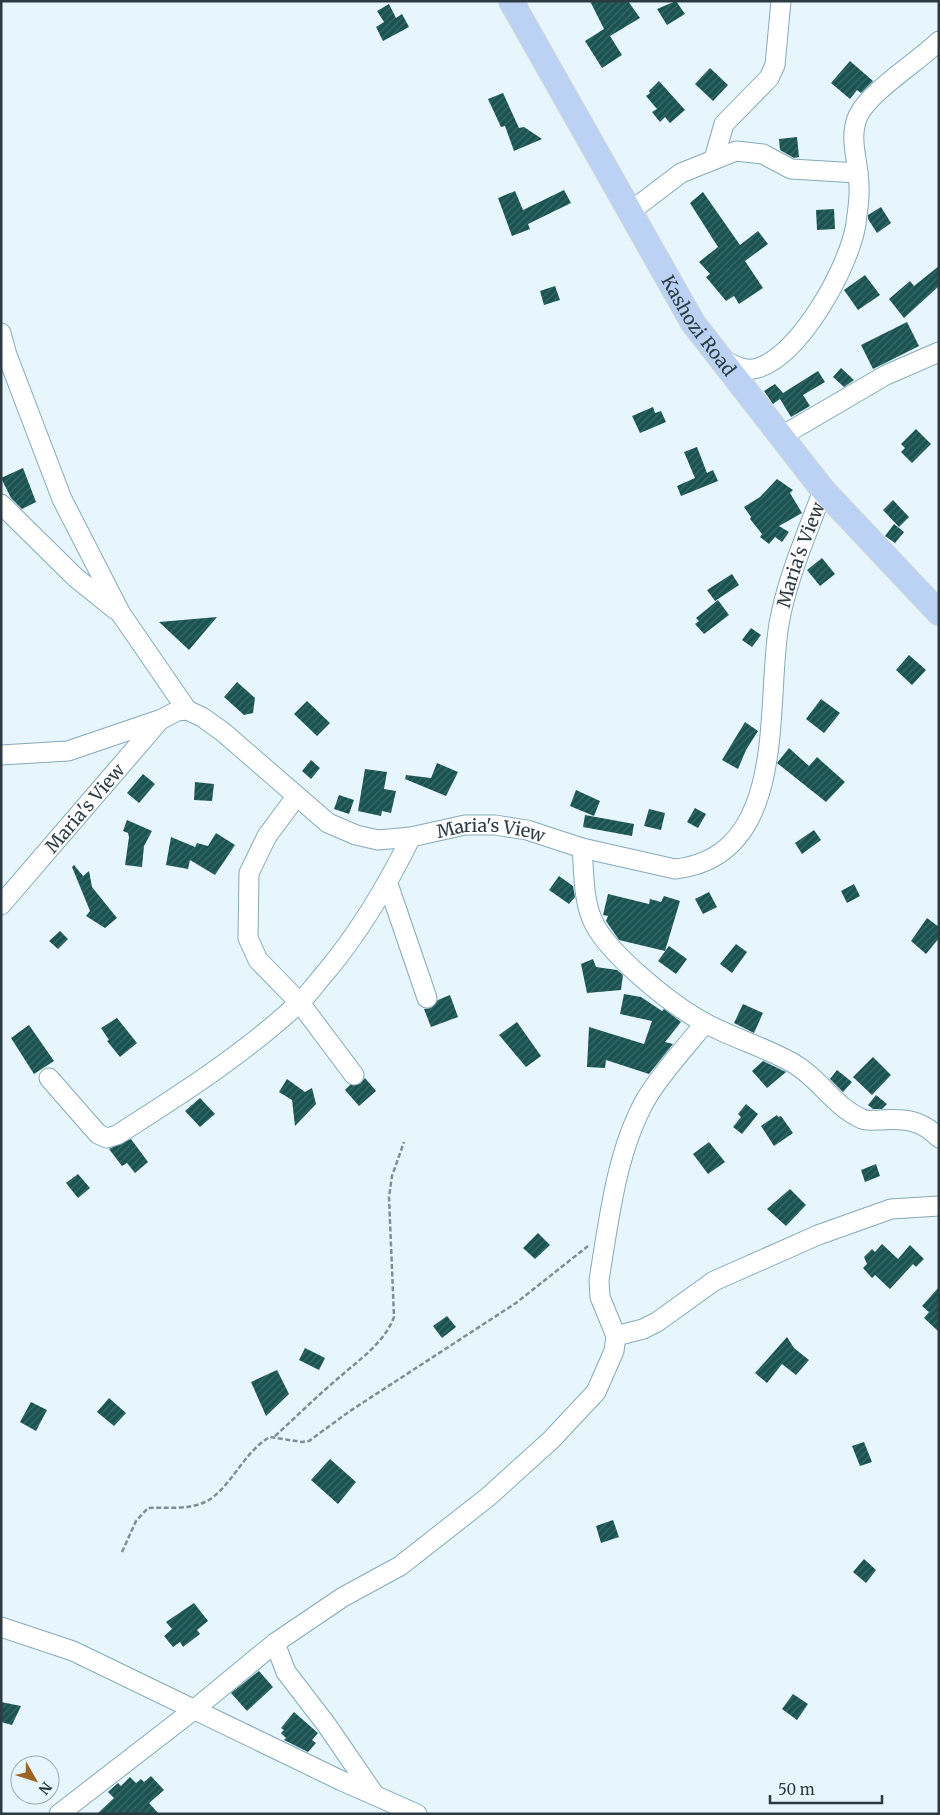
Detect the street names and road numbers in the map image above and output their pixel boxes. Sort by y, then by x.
street label: Kashozi Road [657,271,741,380]
street label: Maria's View [771,498,829,610]
street label: Maria's View [40,758,130,857]
street label: Maria's View [434,814,549,847]

